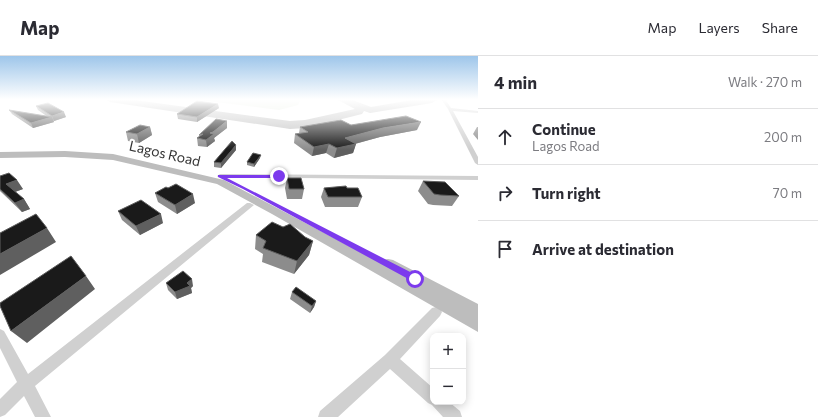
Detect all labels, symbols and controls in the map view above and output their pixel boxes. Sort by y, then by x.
text: Map [20,16,59,39]
text: Map [648,19,676,36]
text: Layers [698,19,740,36]
text: Share [762,19,798,36]
text: 4 min [494,72,537,93]
text: Walk · 270 m [728,74,802,90]
text: Continue [532,120,596,138]
icon: ahead [494,126,516,148]
text: 200 m [764,129,802,145]
street label: Lagos Road [128,137,202,169]
text: Lagos Road [532,138,600,154]
route end [270,167,288,185]
icon: right [494,182,516,204]
text: Turn right [532,184,601,202]
text: 70 m [773,185,802,201]
icon: arrive [494,238,516,260]
text: Arrive at destination [532,240,674,258]
route start [406,270,424,288]
map controls [430,333,466,405]
button: + [430,333,466,369]
button: − [430,369,466,405]

